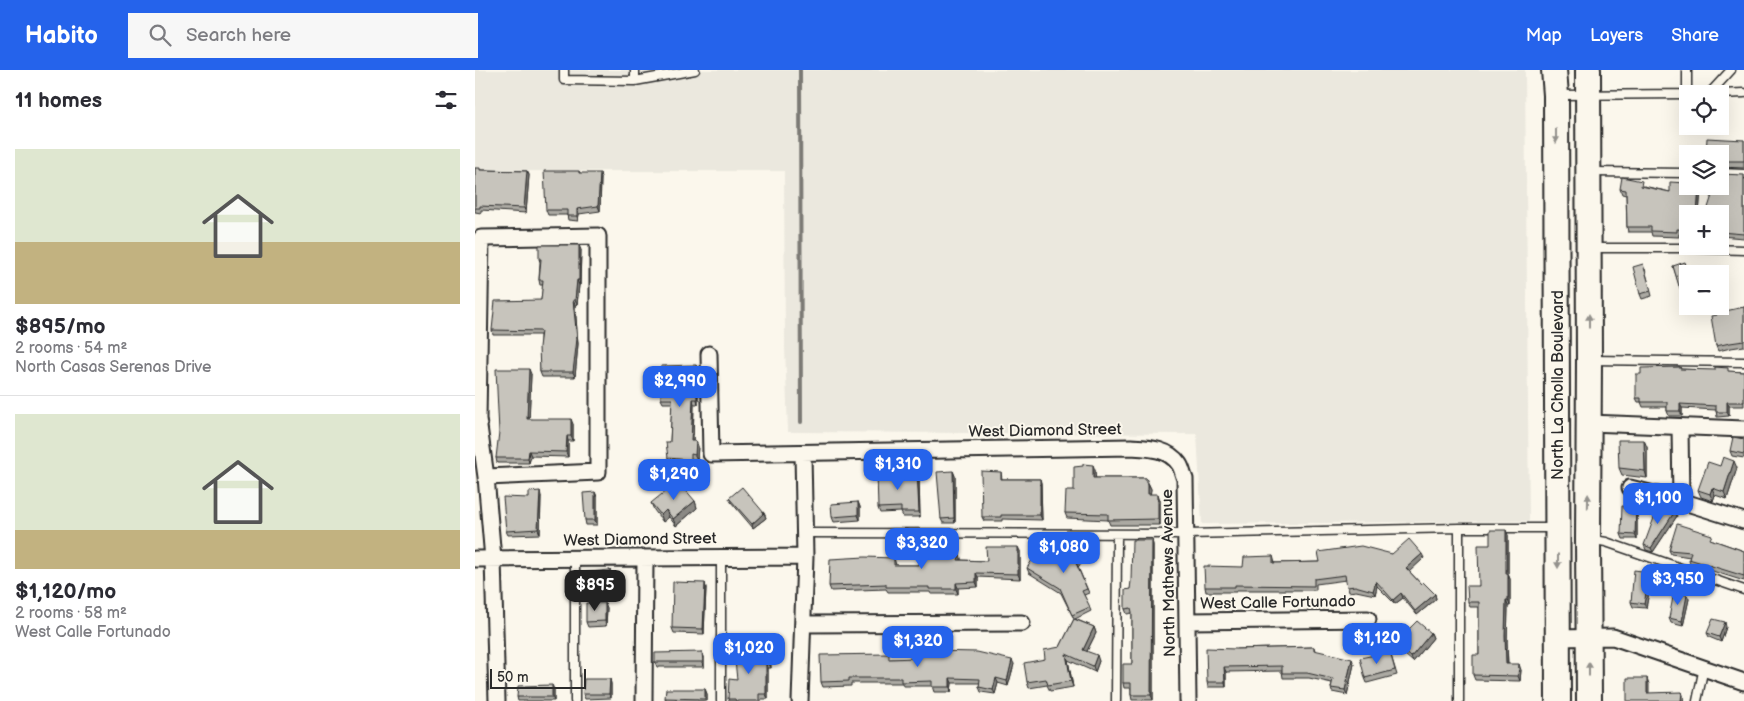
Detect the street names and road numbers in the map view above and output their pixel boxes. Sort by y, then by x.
street label: North La Cholla Boulevard [1549,290,1568,480]
street label: West Diamond Street [968,420,1122,442]
street label: North Mathews Avenue [1158,488,1180,657]
street label: West Diamond Street [563,529,717,551]
street label: West Calle Fortunado [1200,592,1356,614]

